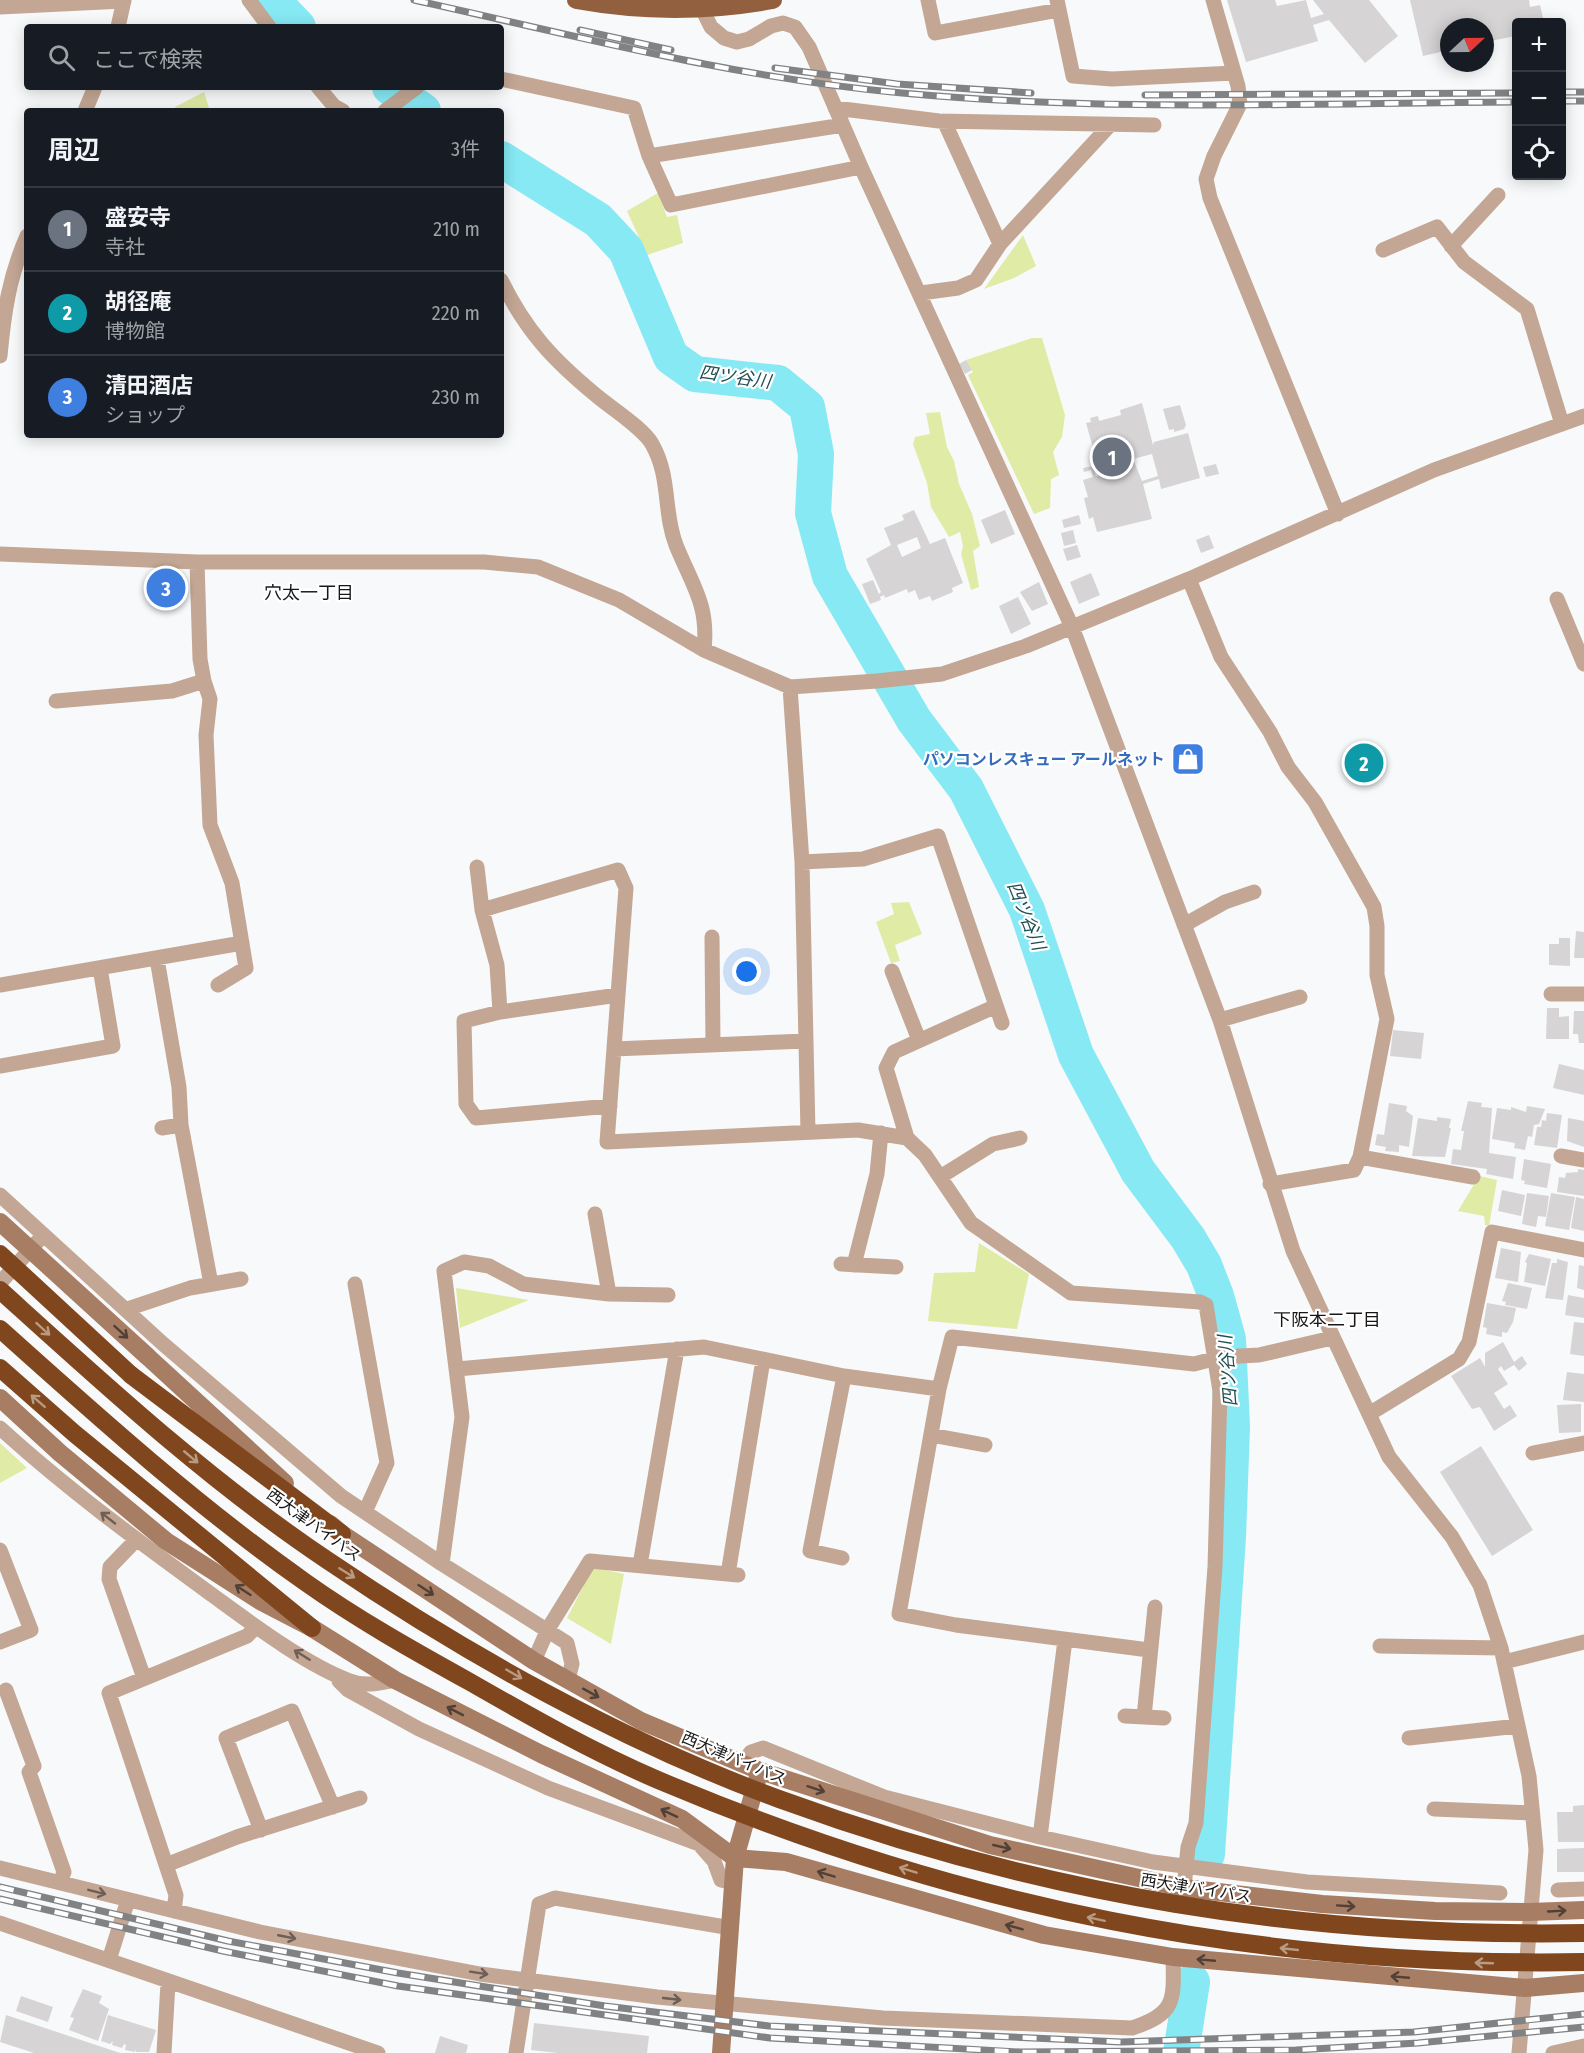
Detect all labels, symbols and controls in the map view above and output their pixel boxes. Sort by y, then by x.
north arrow [1440,18,1494,72]
map controls [1512,18,1566,180]
button: + [1512,18,1566,72]
search box [24,24,504,90]
icon: search [45,41,78,74]
text: ここで検索 [93,46,203,73]
button: − [1512,72,1566,126]
button: locate [1512,126,1566,180]
text: 周辺 [48,135,100,166]
text: 3件 [451,137,480,161]
text: 盛安寺 [105,204,171,231]
text: 1 [63,217,72,241]
text: 210 m [433,217,480,241]
text: 寺社 [105,235,145,259]
text: 胡径庵 [105,288,171,315]
text: 2 [63,301,72,325]
text: 220 m [432,301,480,325]
text: 博物館 [105,319,165,343]
water label: 四ツ谷川 [698,361,774,393]
text: 清田酒店 [105,372,193,399]
text: 3 [63,385,72,409]
text: 230 m [432,385,480,409]
text: ショップ [105,403,185,427]
pin: 1 [1092,434,1132,480]
pin: 3 [146,566,186,610]
district label: 穴太一丁目 [264,582,354,604]
pin: 2 [1344,740,1384,786]
shop icon: パソコンレスキュー アールネット [1170,741,1206,777]
place label: パソコンレスキュー アールネット [923,750,1165,769]
water label: 四ツ谷川 [1002,879,1050,955]
your location [732,957,761,986]
district label: 下阪本二丁目 [1273,1309,1381,1331]
one-way arrow [36,1322,51,1336]
one-way arrow [113,1325,128,1339]
water label: 四ツ谷川 [1214,1332,1242,1408]
one-way arrow [31,1394,46,1408]
one-way arrow [183,1450,199,1463]
street label: 西大津バイパス [263,1484,365,1566]
one-way arrow [101,1512,117,1525]
one-way arrow [338,1568,355,1580]
one-way arrow [234,1583,251,1596]
one-way arrow [417,1584,434,1596]
one-way arrow [294,1648,311,1660]
one-way arrow [505,1668,522,1680]
one-way arrow [582,1687,599,1699]
one-way arrow [447,1704,465,1716]
street label: 西大津バイパス [679,1727,789,1789]
one-way arrow [806,1784,825,1795]
one-way arrow [661,1807,679,1818]
one-way arrow [991,1842,1011,1853]
one-way arrow [899,1864,918,1875]
one-way arrow [817,1868,836,1879]
street label: 西大津バイパス [1139,1870,1253,1906]
one-way arrow [88,1887,107,1898]
one-way arrow [1336,1900,1356,1911]
one-way arrow [1546,1906,1566,1917]
one-way arrow [1087,1913,1106,1925]
one-way arrow [1005,1921,1024,1932]
one-way arrow [277,1932,297,1943]
one-way arrow [1280,1943,1300,1954]
one-way arrow [1197,1954,1216,1965]
one-way arrow [1474,1957,1494,1968]
one-way arrow [468,1968,488,1979]
one-way arrow [1391,1971,1411,1982]
one-way arrow [662,1994,682,2005]

